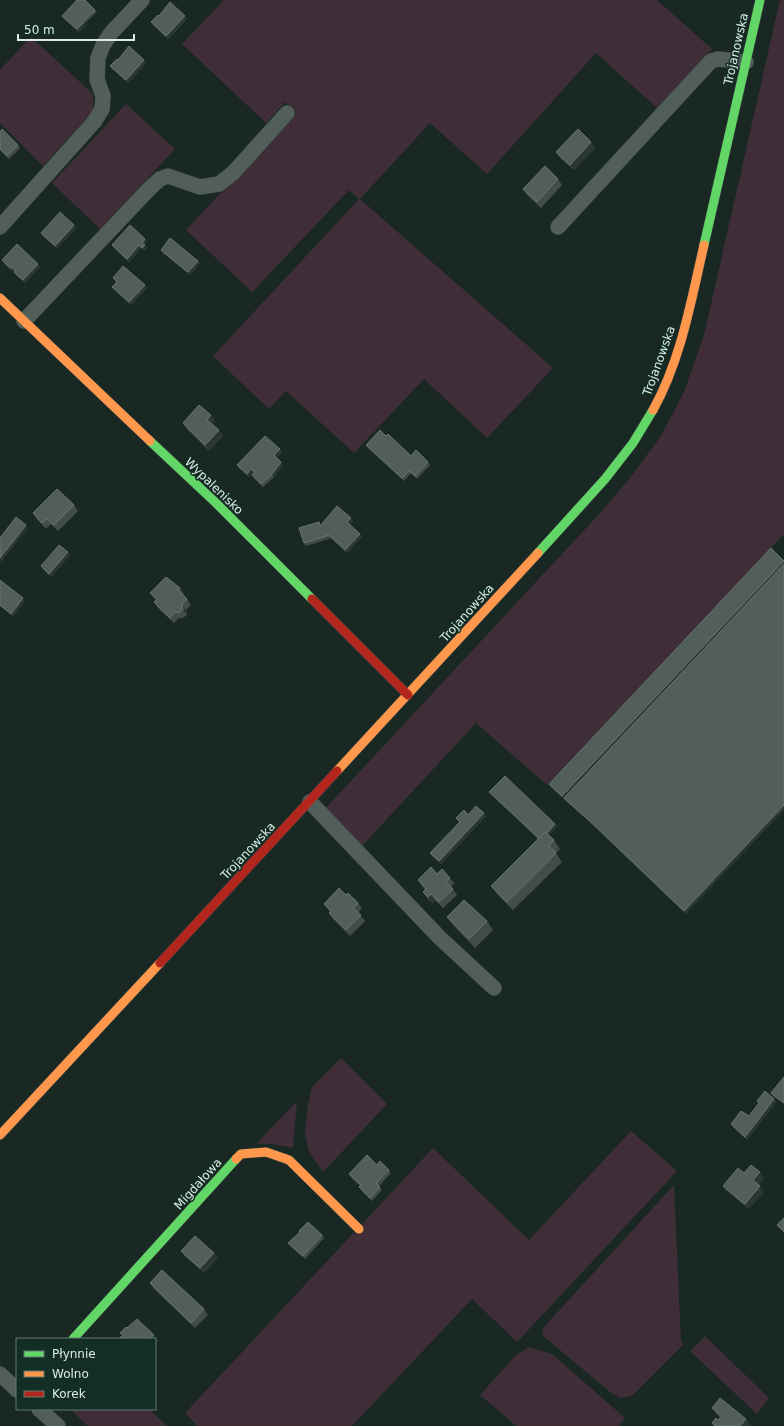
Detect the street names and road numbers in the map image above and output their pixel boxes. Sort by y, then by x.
street label: Trojanowska [721,12,751,87]
street label: Trojanowska [640,324,678,399]
street label: Wypalenisko [182,455,246,517]
street label: Trojanowska [437,581,497,646]
street label: Trojanowska [217,819,278,883]
street label: Migdałowa [171,1155,225,1213]

